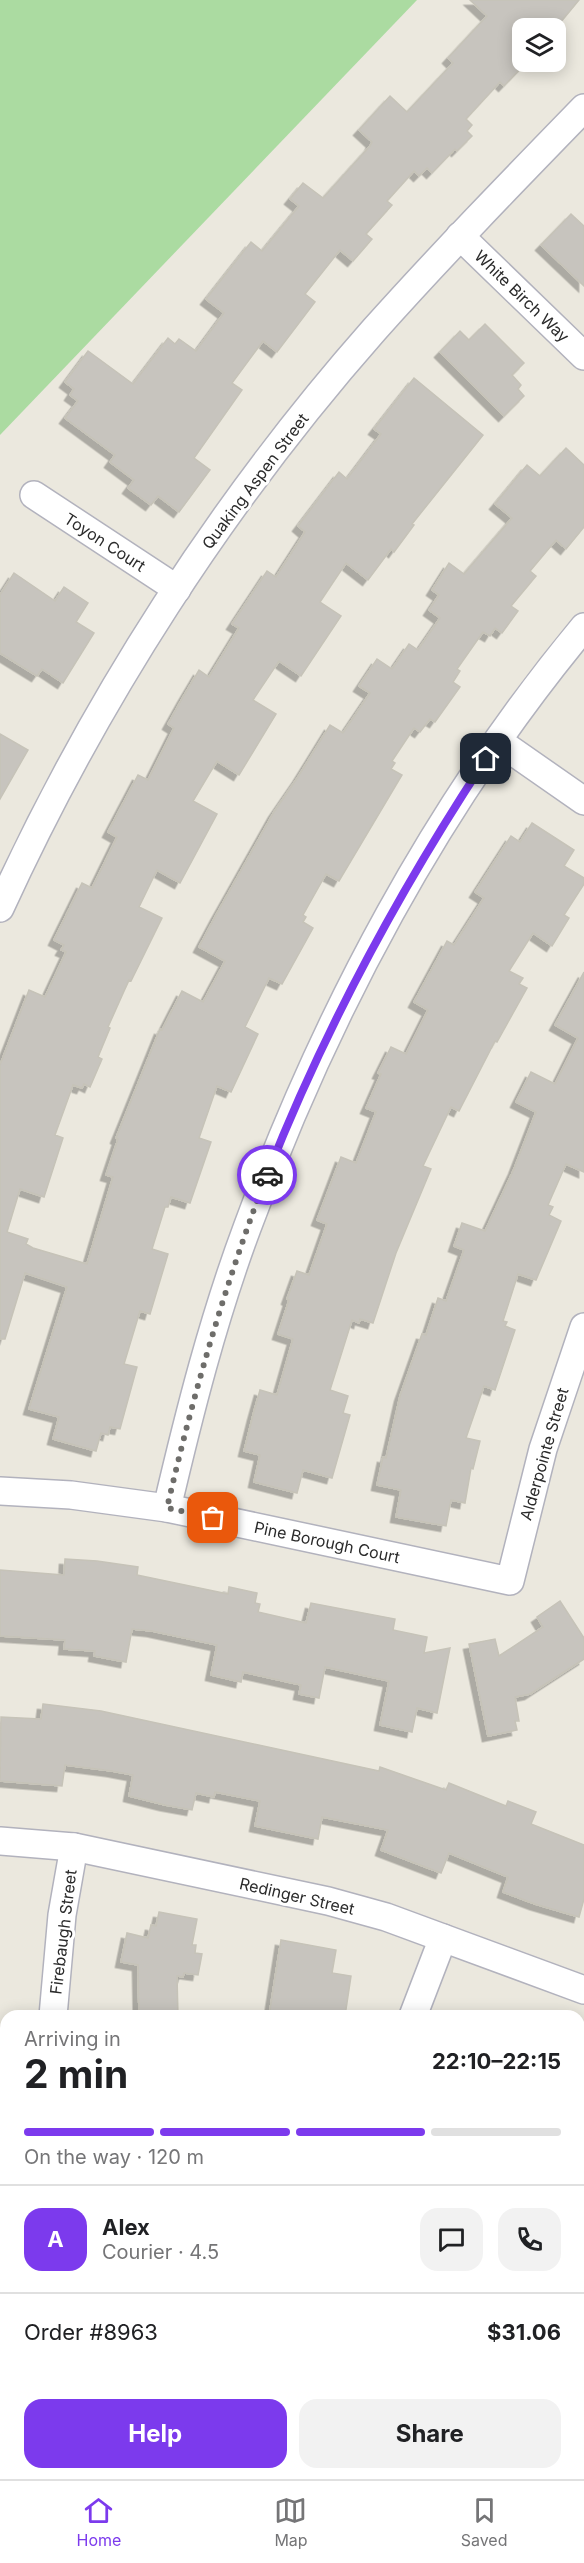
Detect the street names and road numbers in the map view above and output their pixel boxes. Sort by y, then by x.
street label: White Birch Way [470,246,574,346]
street label: Quaking Aspen Street [197,409,313,553]
street label: Toyon Court [61,508,149,576]
street label: Alderpointe Street [515,1385,573,1523]
street label: Pine Borough Court [252,1517,402,1567]
street label: Firebaugh Street [45,1868,81,1996]
street label: Redinger Street [238,1873,356,1919]

